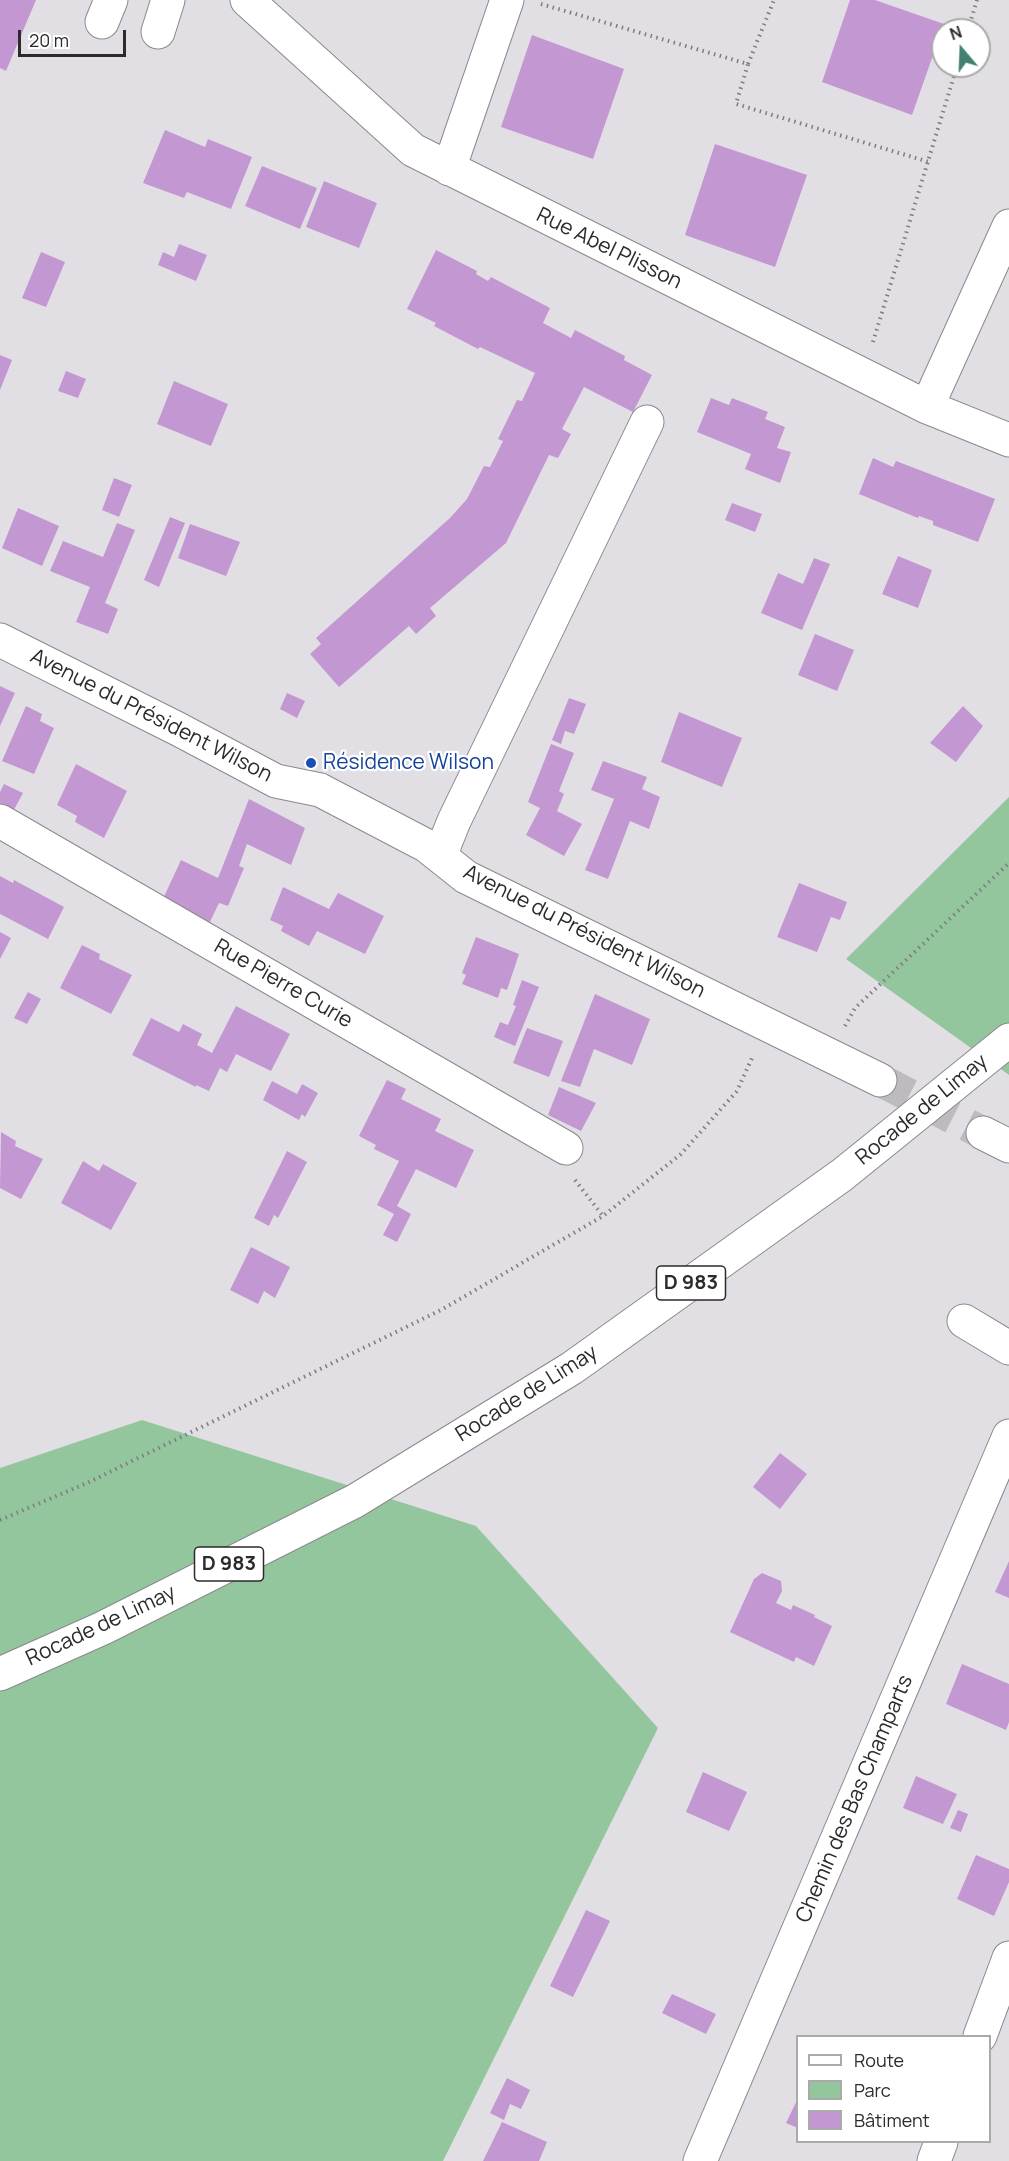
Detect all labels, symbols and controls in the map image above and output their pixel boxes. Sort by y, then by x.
scale bar [21,18,129,56]
north arrow [931,18,991,78]
text: N [947,21,965,45]
text: 20 m [29,28,69,52]
street label: Rue Abel Plisson [532,203,686,295]
street label: Avenue du Président Wilson [26,644,276,788]
place label: Résidence Wilson [323,750,494,776]
marker: Résidence Wilson [304,756,318,770]
street label: Avenue du Président Wilson [459,860,709,1004]
street label: Rue Pierre Curie [209,934,357,1034]
street label: Rocade de Limay [851,1049,993,1171]
road number: D 983 [656,1266,726,1300]
street label: Rocade de Limay [452,1340,602,1448]
road number: D 983 [194,1547,264,1581]
street label: Rocade de Limay [22,1580,180,1672]
street label: Chemin des Bas Champarts [791,1671,919,1927]
legend [796,2035,991,2143]
text: Route [854,2048,904,2072]
text: Parc [854,2078,891,2102]
text: Bâtiment [854,2108,930,2132]

